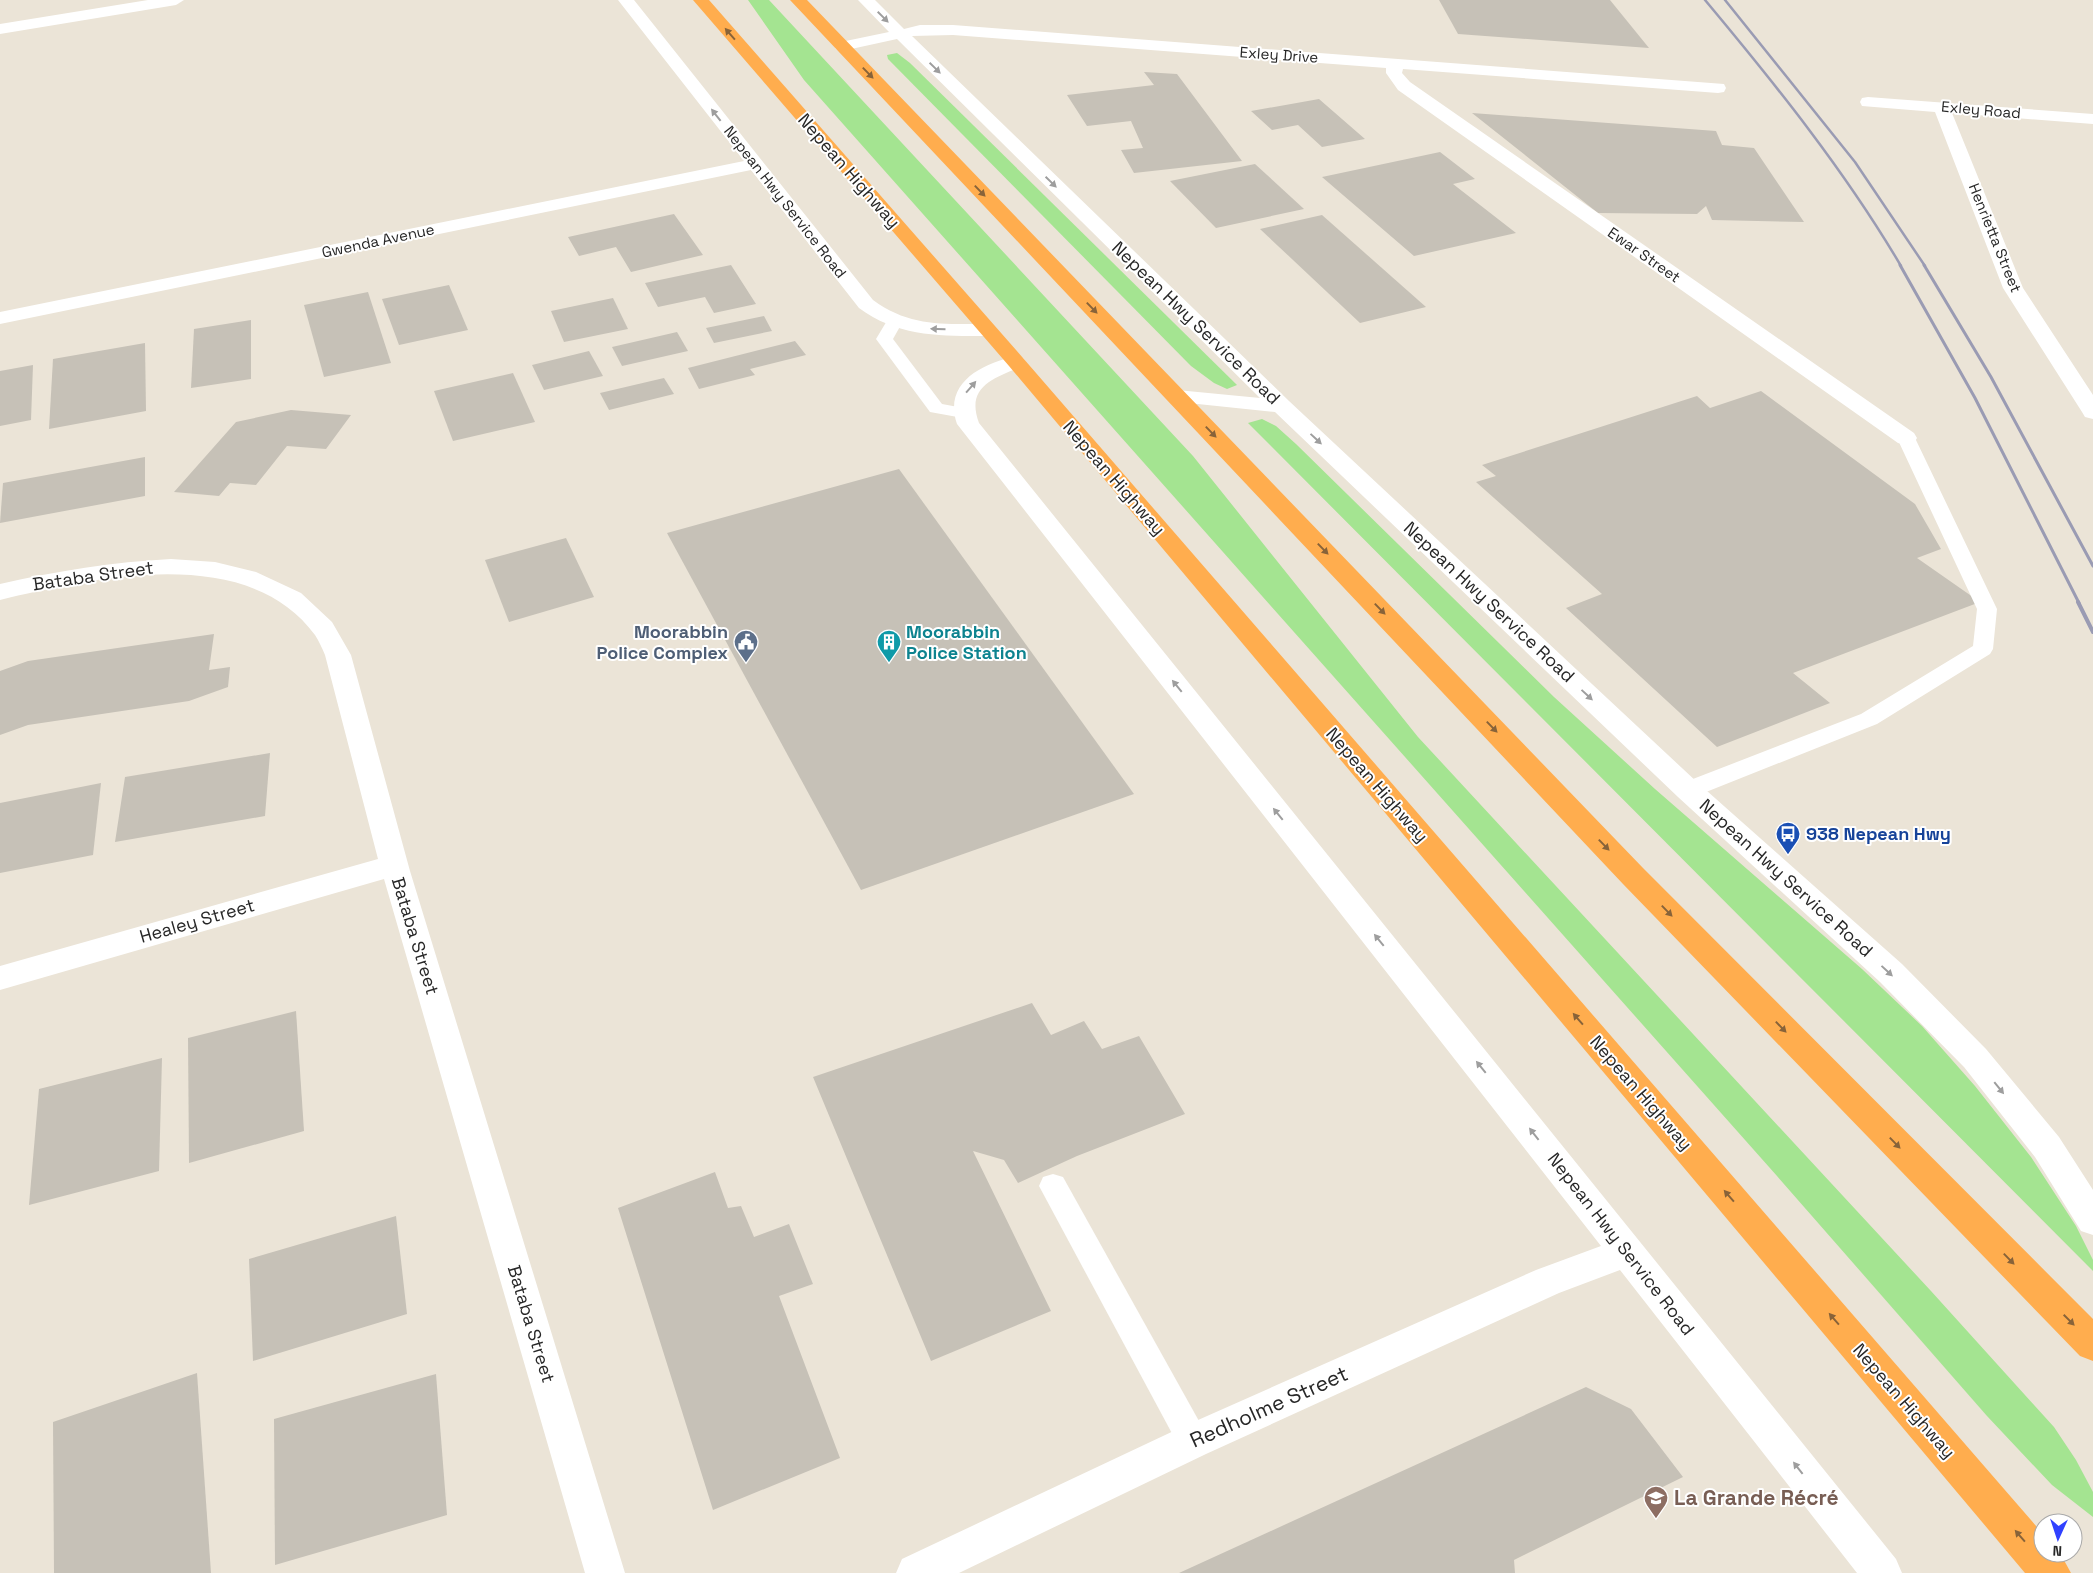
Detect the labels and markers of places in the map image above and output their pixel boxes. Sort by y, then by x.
place label: Moorabbin Police Complex [597,620,728,664]
place label: Moorabbin Police Station [906,620,1027,664]
public building icon: Moorabbin Police Complex [733,629,759,663]
building icon: Moorabbin Police Station [876,629,902,663]
bus stop icon: 938 Nepean Hwy [1775,821,1801,855]
place label: 938 Nepean Hwy [1806,822,1951,845]
place label: La Grande Récré [1674,1484,1839,1511]
school or university icon: La Grande Récré [1643,1485,1669,1519]

